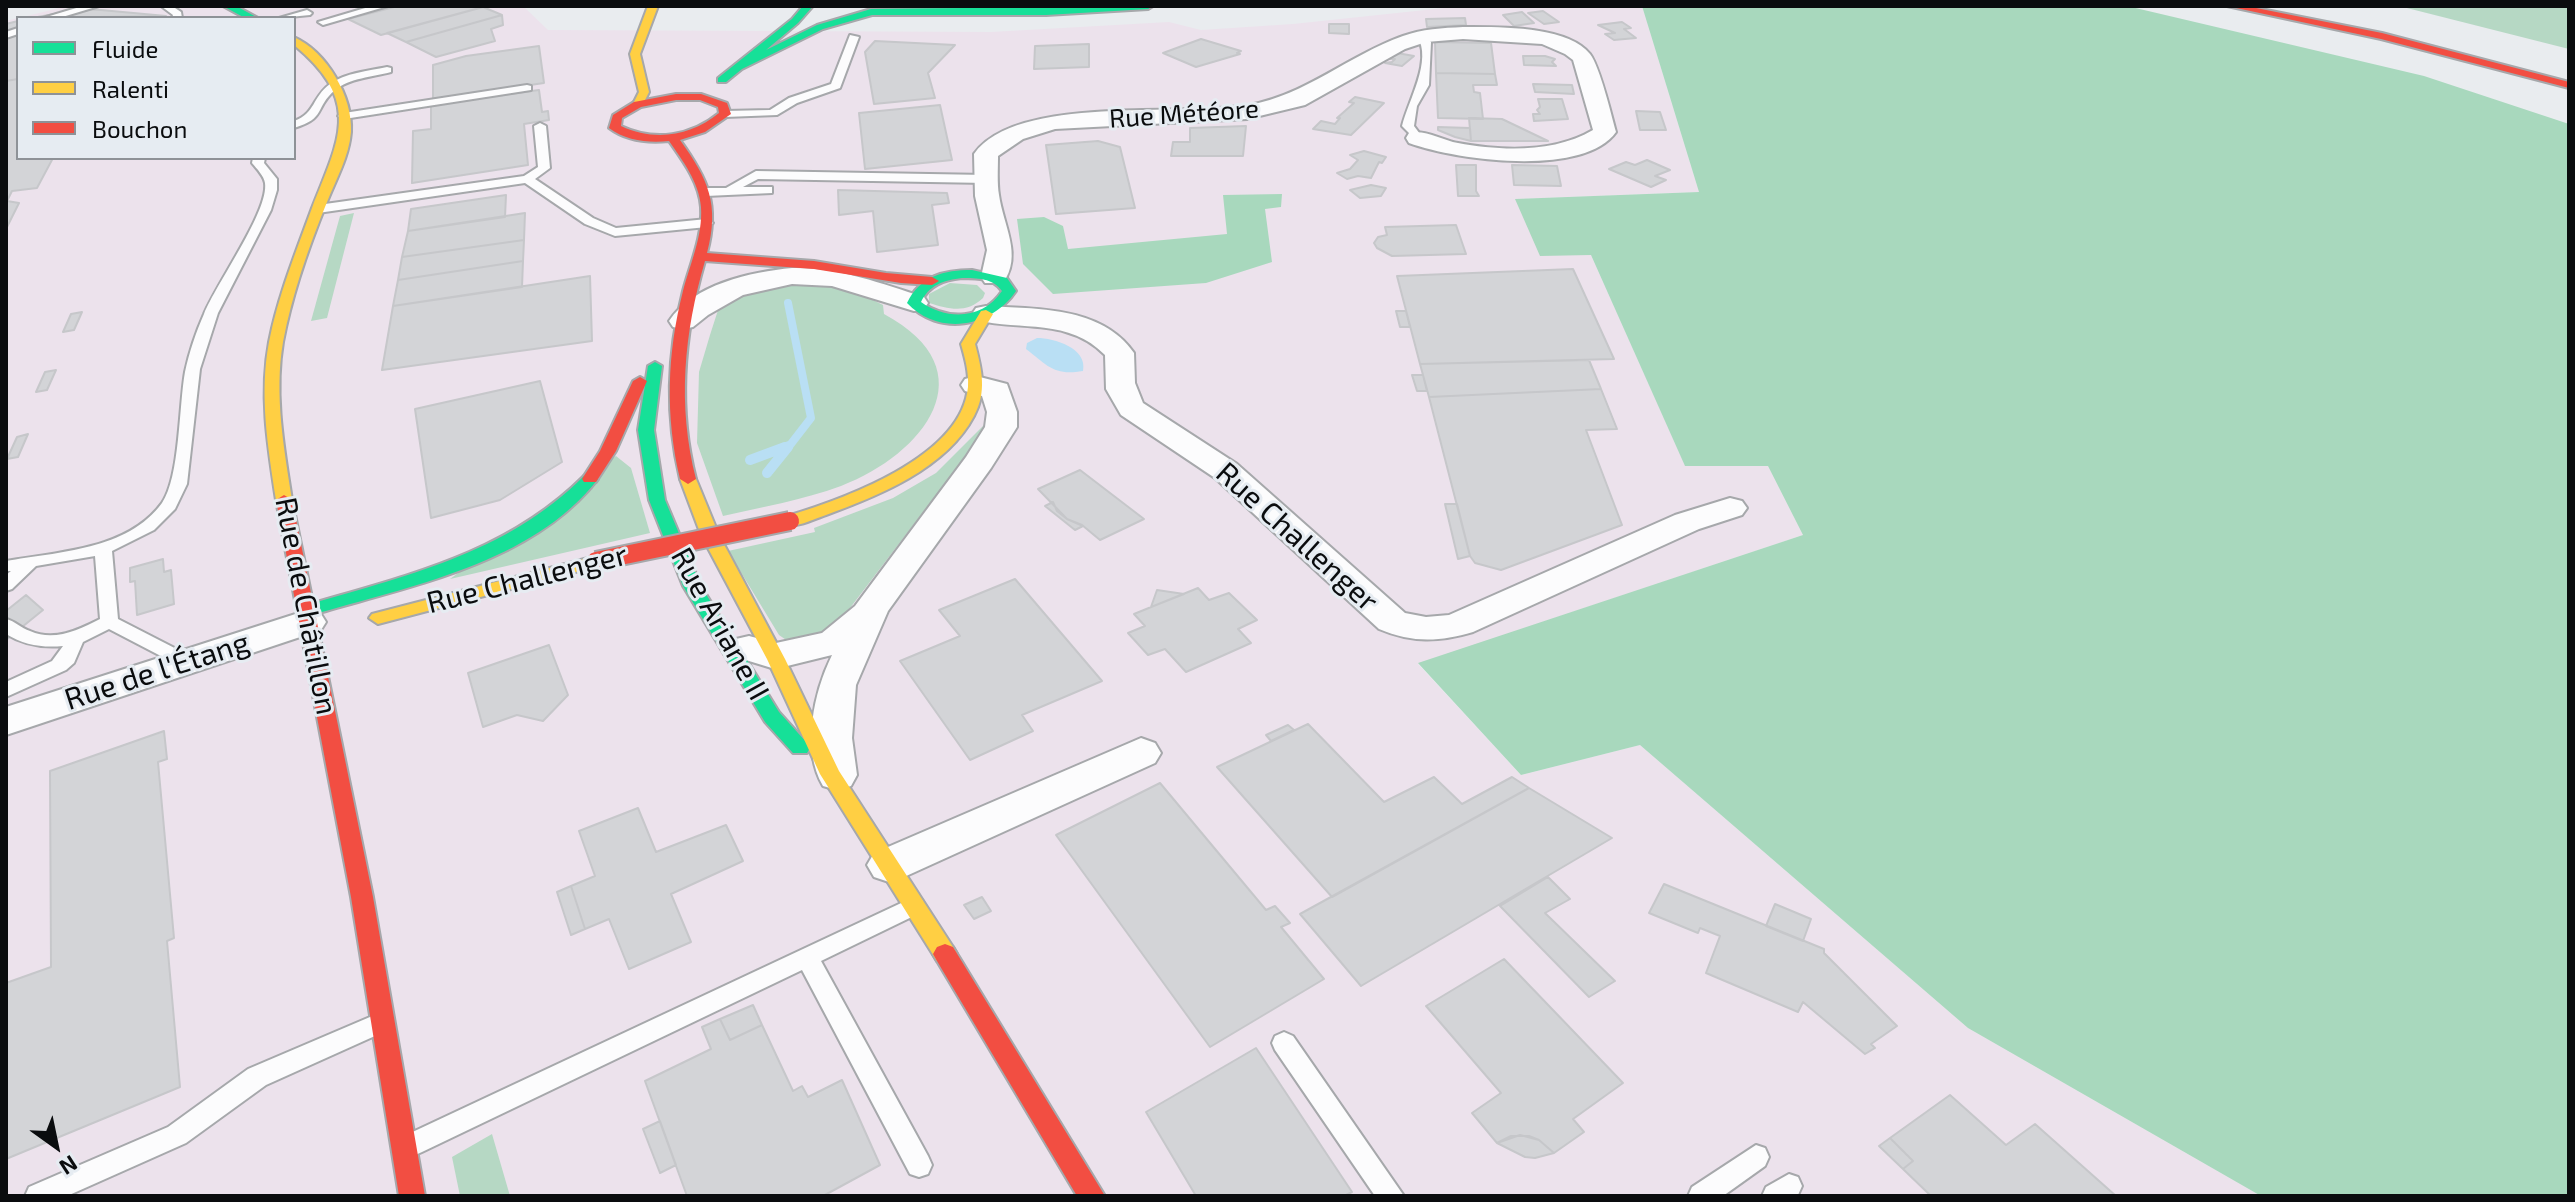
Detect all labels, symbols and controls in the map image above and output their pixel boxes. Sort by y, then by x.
legend [16,16,296,160]
text: Fluide [92,34,158,63]
text: Ralenti [92,74,169,103]
street label: Rue Météore [1108,93,1260,135]
text: Bouchon [92,114,187,143]
street label: Rue Challenger [1209,455,1385,619]
street label: Rue de Châtillon [267,494,345,718]
street label: Rue Challenger [423,537,631,621]
street label: Rue Ariane II [663,541,777,707]
street label: Rue de l'Étang [60,624,254,718]
north arrow [16,1106,96,1186]
text: N [55,1151,83,1181]

